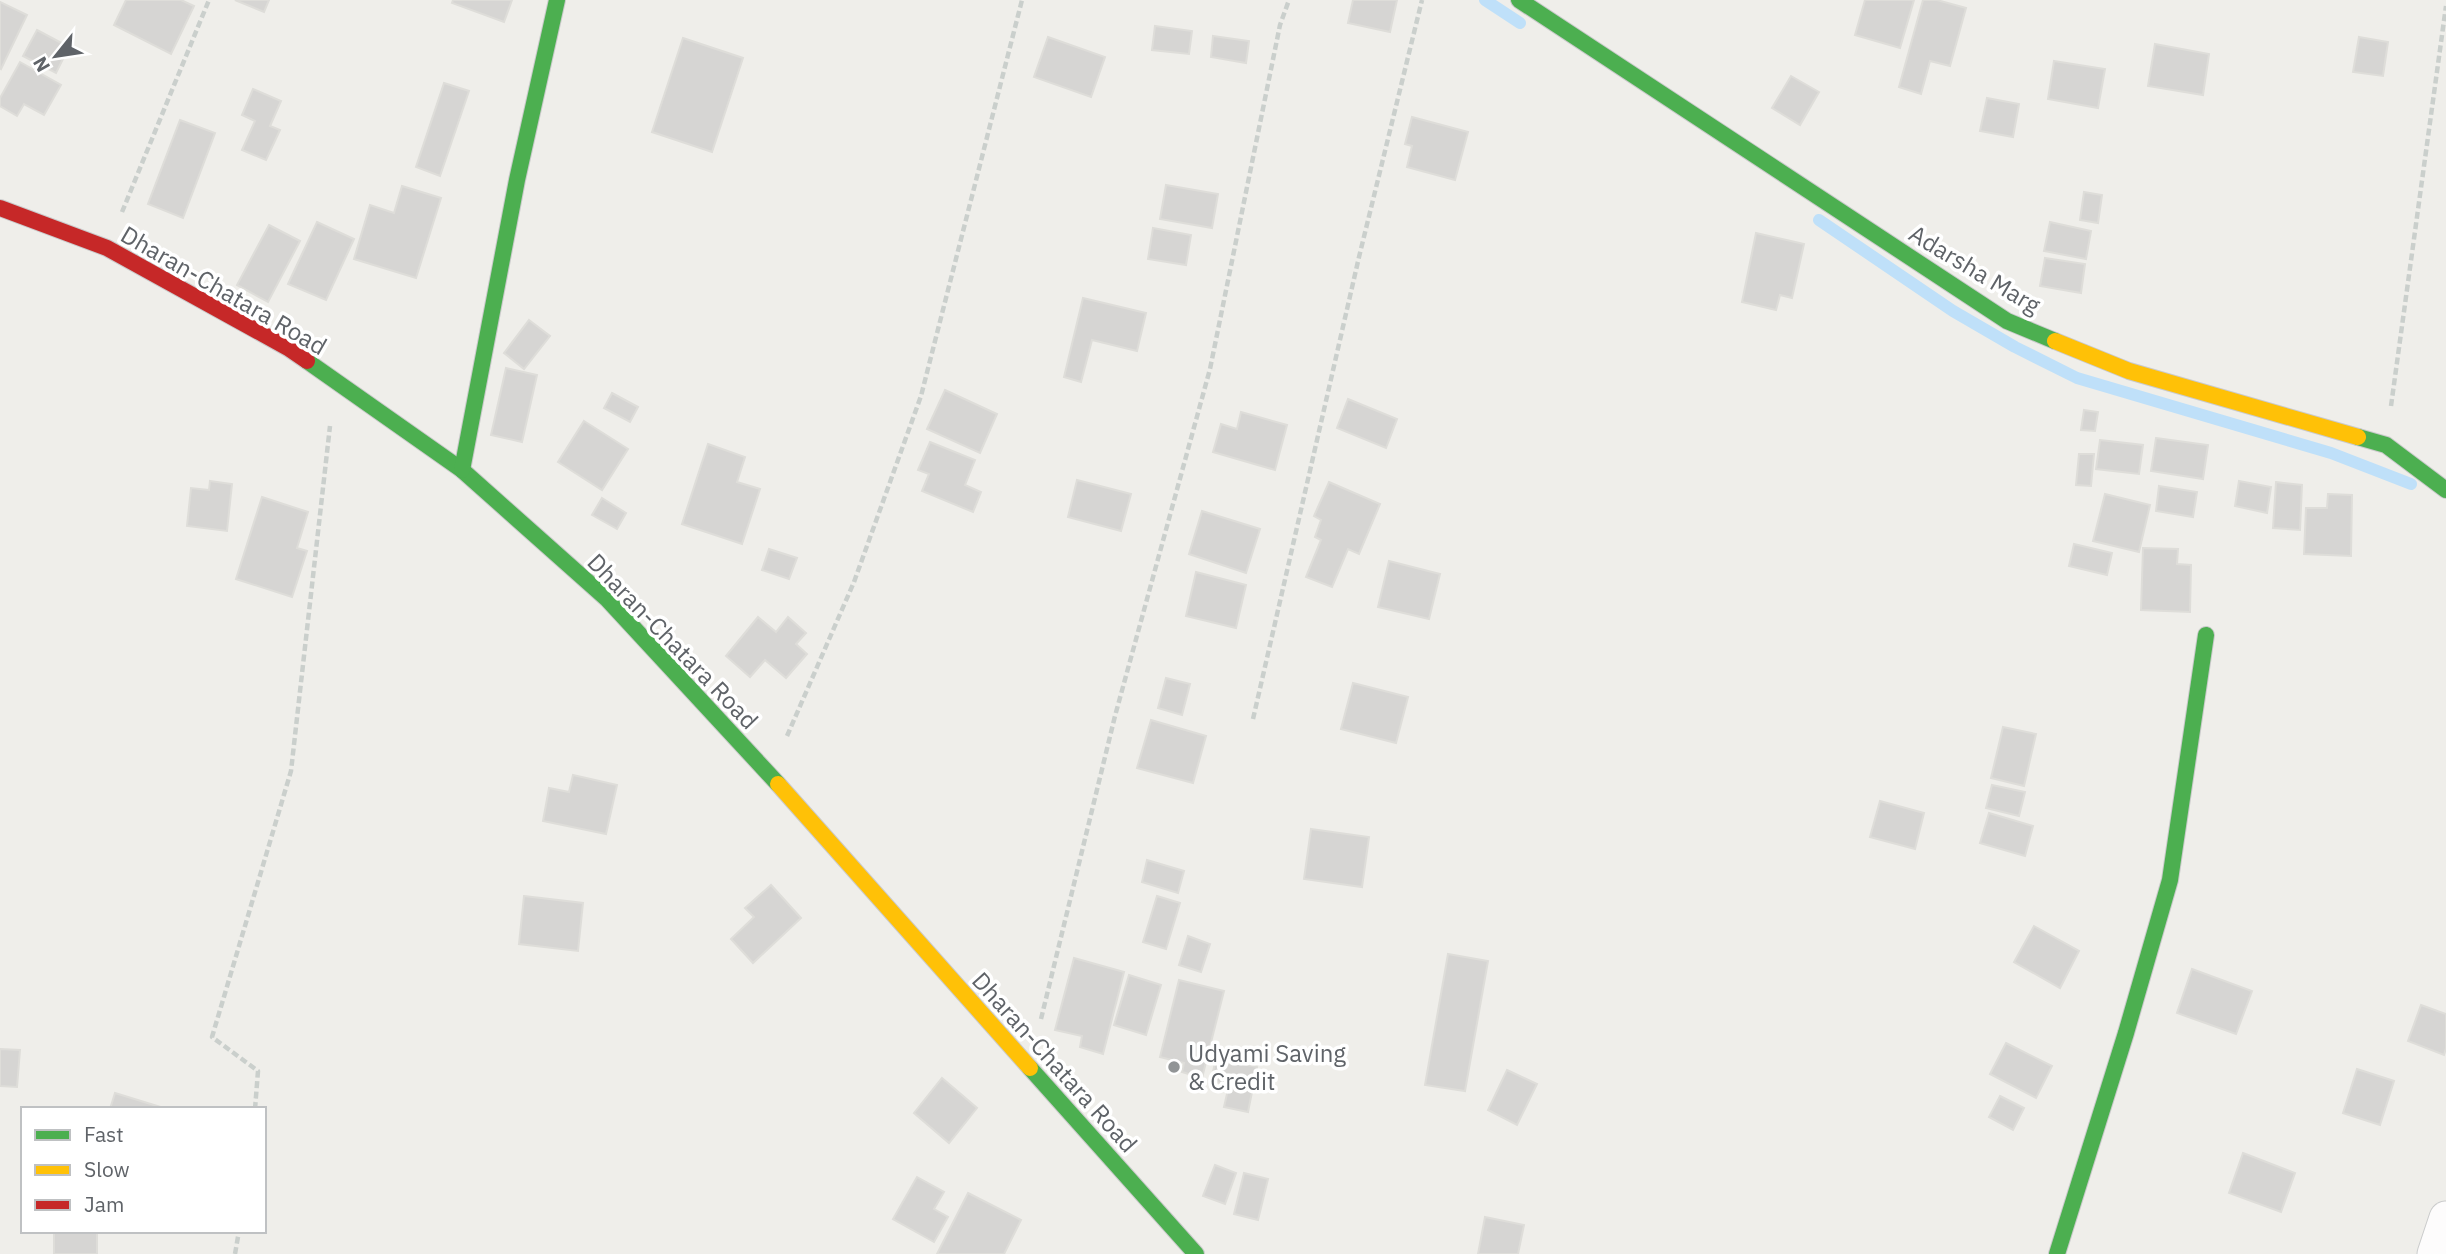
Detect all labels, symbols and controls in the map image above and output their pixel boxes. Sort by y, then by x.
north arrow [21,21,91,91]
text: N [27,53,55,76]
street label: Adarsha Marg [1903,217,2047,321]
street label: Dharan-Chatara Road [115,218,333,362]
street label: Dharan-Chatara Road [581,546,765,736]
street label: Dharan-Chatara Road [965,965,1145,1159]
place label: Udyami Saving & Credit [1188,1037,1346,1097]
marker: Udyami Saving & Credit [1166,1059,1182,1075]
legend [21,1107,266,1233]
text: Fast [84,1120,124,1148]
text: Slow [84,1155,130,1183]
text: Jam [84,1190,124,1218]

